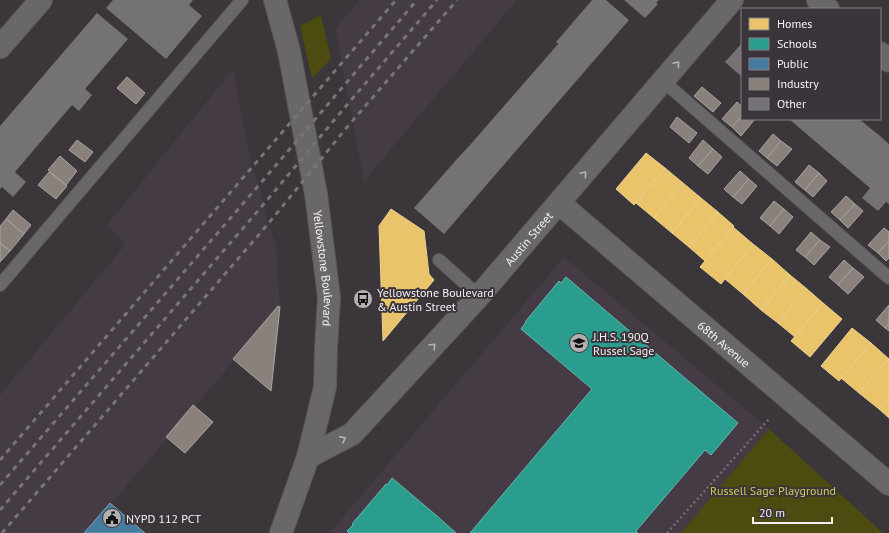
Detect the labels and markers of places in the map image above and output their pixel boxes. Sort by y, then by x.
place label: Yellowstone Boulevard & Austin Street [377,285,494,314]
bus stop icon: Yellowstone Boulevard & Austin Street [352,288,374,310]
place label: J.H.S. 190Q Russel Sage [592,329,654,358]
school or university icon: J.H.S. 190Q Russel Sage [568,332,590,354]
public building icon: NYPD 112 PCT [101,507,123,529]
place label: NYPD 112 PCT [126,511,201,526]

